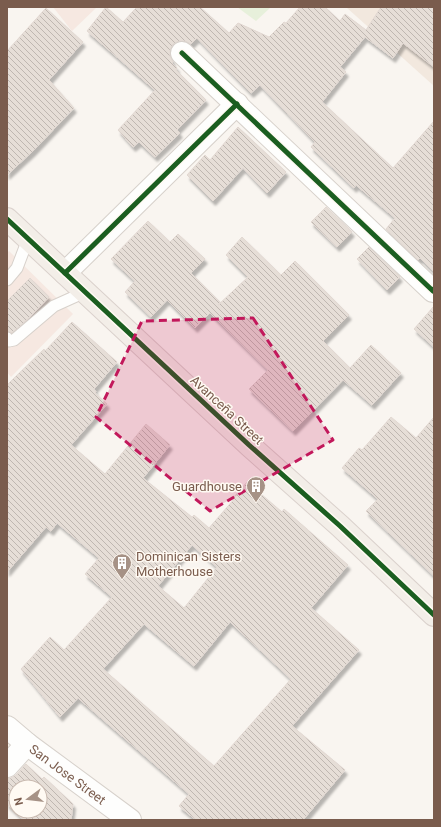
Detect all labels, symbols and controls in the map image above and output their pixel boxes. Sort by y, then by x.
street label: Avanceña Street [187,372,267,448]
building icon: Guardhouse [245,475,267,503]
place label: Guardhouse [172,479,242,494]
place label: Dominican Sisters Motherhouse [136,549,241,579]
building icon: Dominican Sisters Motherhouse [111,552,133,580]
street label: San Jose Street [27,741,109,807]
north arrow [8,779,48,819]
text: N [11,796,26,807]

